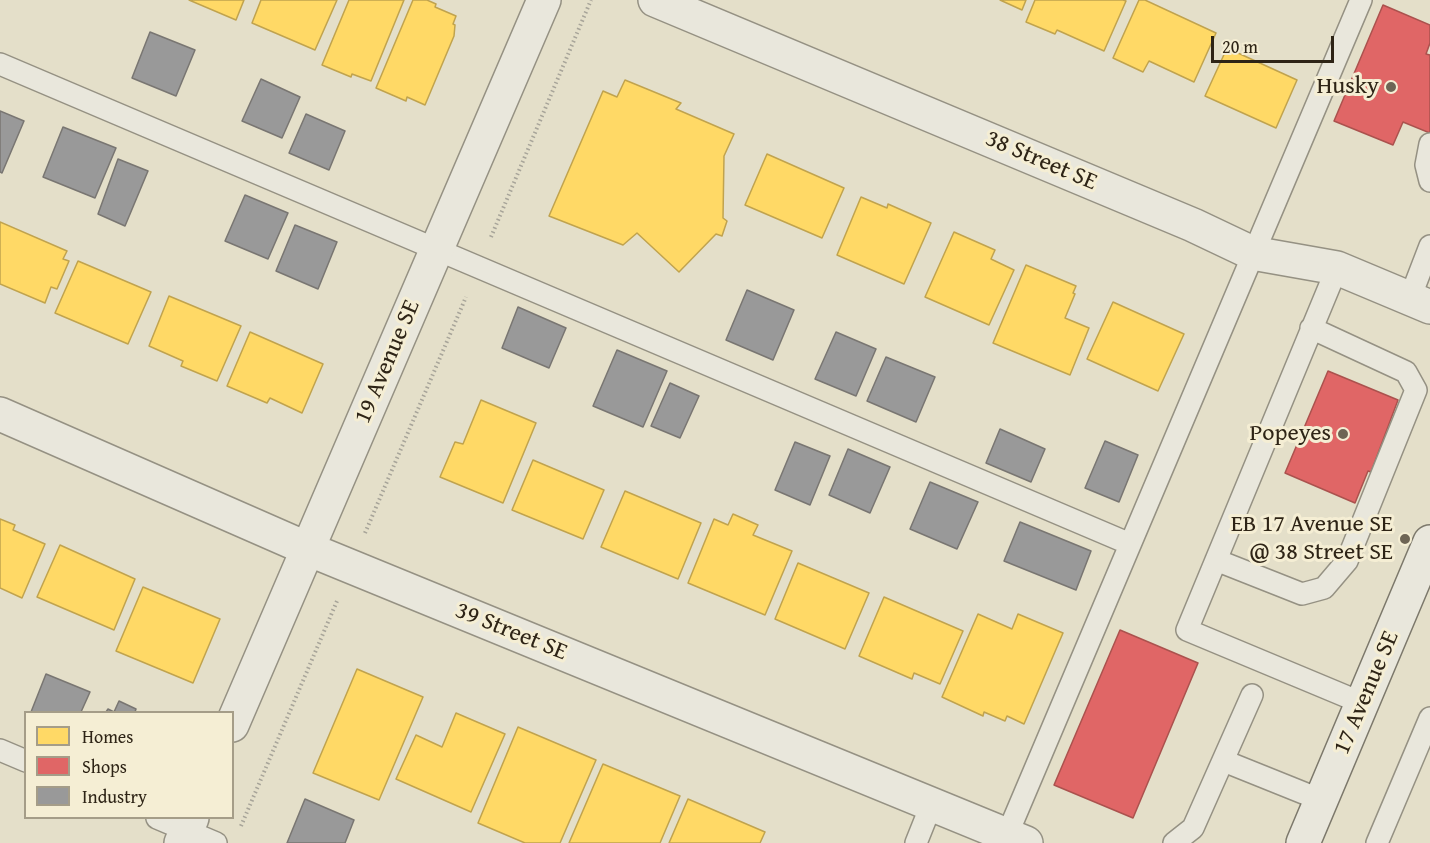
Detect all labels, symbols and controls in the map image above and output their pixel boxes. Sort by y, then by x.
scale bar [1214,24,1337,62]
text: 20 m [1222,33,1258,60]
place label: Husky [1316,73,1379,101]
marker: Husky [1384,80,1398,94]
street label: 38 Street SE [981,125,1101,197]
street label: 19 Avenue SE [349,296,427,428]
place label: Popeyes [1249,420,1331,448]
marker: Popeyes [1336,427,1350,441]
place label: EB 17 Avenue SE @ 38 Street SE [1231,511,1393,567]
marker: EB 17 Avenue SE @ 38 Street SE [1398,532,1412,546]
street label: 39 Street SE [451,596,571,668]
street label: 17 Avenue SE [1328,627,1406,759]
legend [24,711,234,819]
text: Homes [82,723,133,750]
text: Shops [82,753,127,780]
text: Industry [82,783,147,810]

